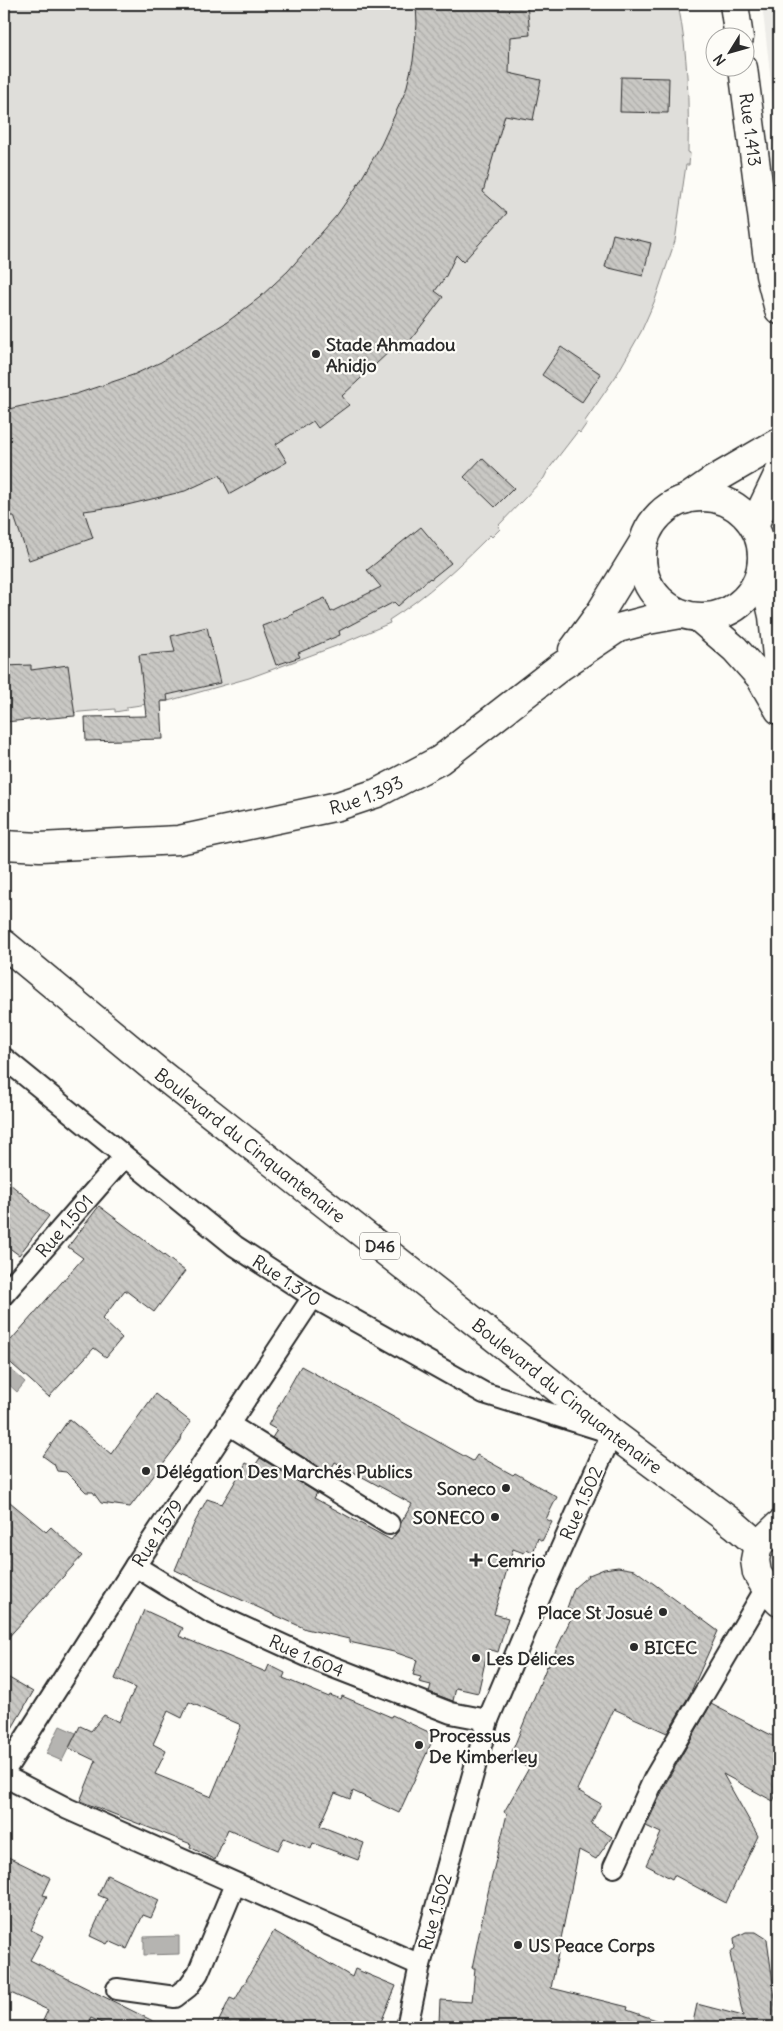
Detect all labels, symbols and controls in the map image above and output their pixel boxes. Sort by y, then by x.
north arrow [706,28,756,78]
text: N [710,51,730,69]
street label: Rue 1.413 [735,91,767,168]
place label: Stade Ahmadou Ahidjo [326,333,456,377]
marker: Stade Ahmadou Ahidjo [310,348,322,360]
street label: Rue 1.393 [327,770,407,819]
street label: Boulevard du Cinquantenaire [150,1062,351,1227]
street label: Rue 1.501 [30,1189,98,1262]
road number: D46 [360,1232,400,1260]
street label: Rue 1.370 [248,1249,325,1311]
street label: Boulevard du Cinquantenaire [468,1313,667,1478]
place label: Délégation Des Marchés Publics [156,1460,413,1483]
street label: Rue 1.502 [554,1462,608,1544]
marker: Délégation Des Marchés Publics [140,1465,152,1477]
place label: Soneco [437,1477,496,1500]
marker: Soneco [500,1482,512,1494]
street label: Rue 1.579 [126,1495,188,1571]
place label: SONECO [413,1506,485,1529]
marker: SONECO [489,1511,501,1523]
place label: Cemrio [487,1549,545,1572]
marker: Cemrio [469,1553,483,1567]
place label: Place St Josué [538,1601,653,1624]
marker: Place St Josué [657,1606,669,1618]
street label: Rue 1.604 [266,1629,347,1682]
place label: BICEC [644,1636,697,1659]
marker: BICEC [628,1641,640,1653]
place label: Les Délices [486,1647,575,1670]
marker: Les Délices [470,1652,482,1664]
place label: Processus De Kimberley [429,1724,538,1768]
marker: Processus De Kimberley [413,1739,425,1751]
street label: Rue 1.502 [413,1871,457,1953]
place label: US Peace Corps [528,1934,655,1957]
marker: US Peace Corps [512,1939,524,1951]

